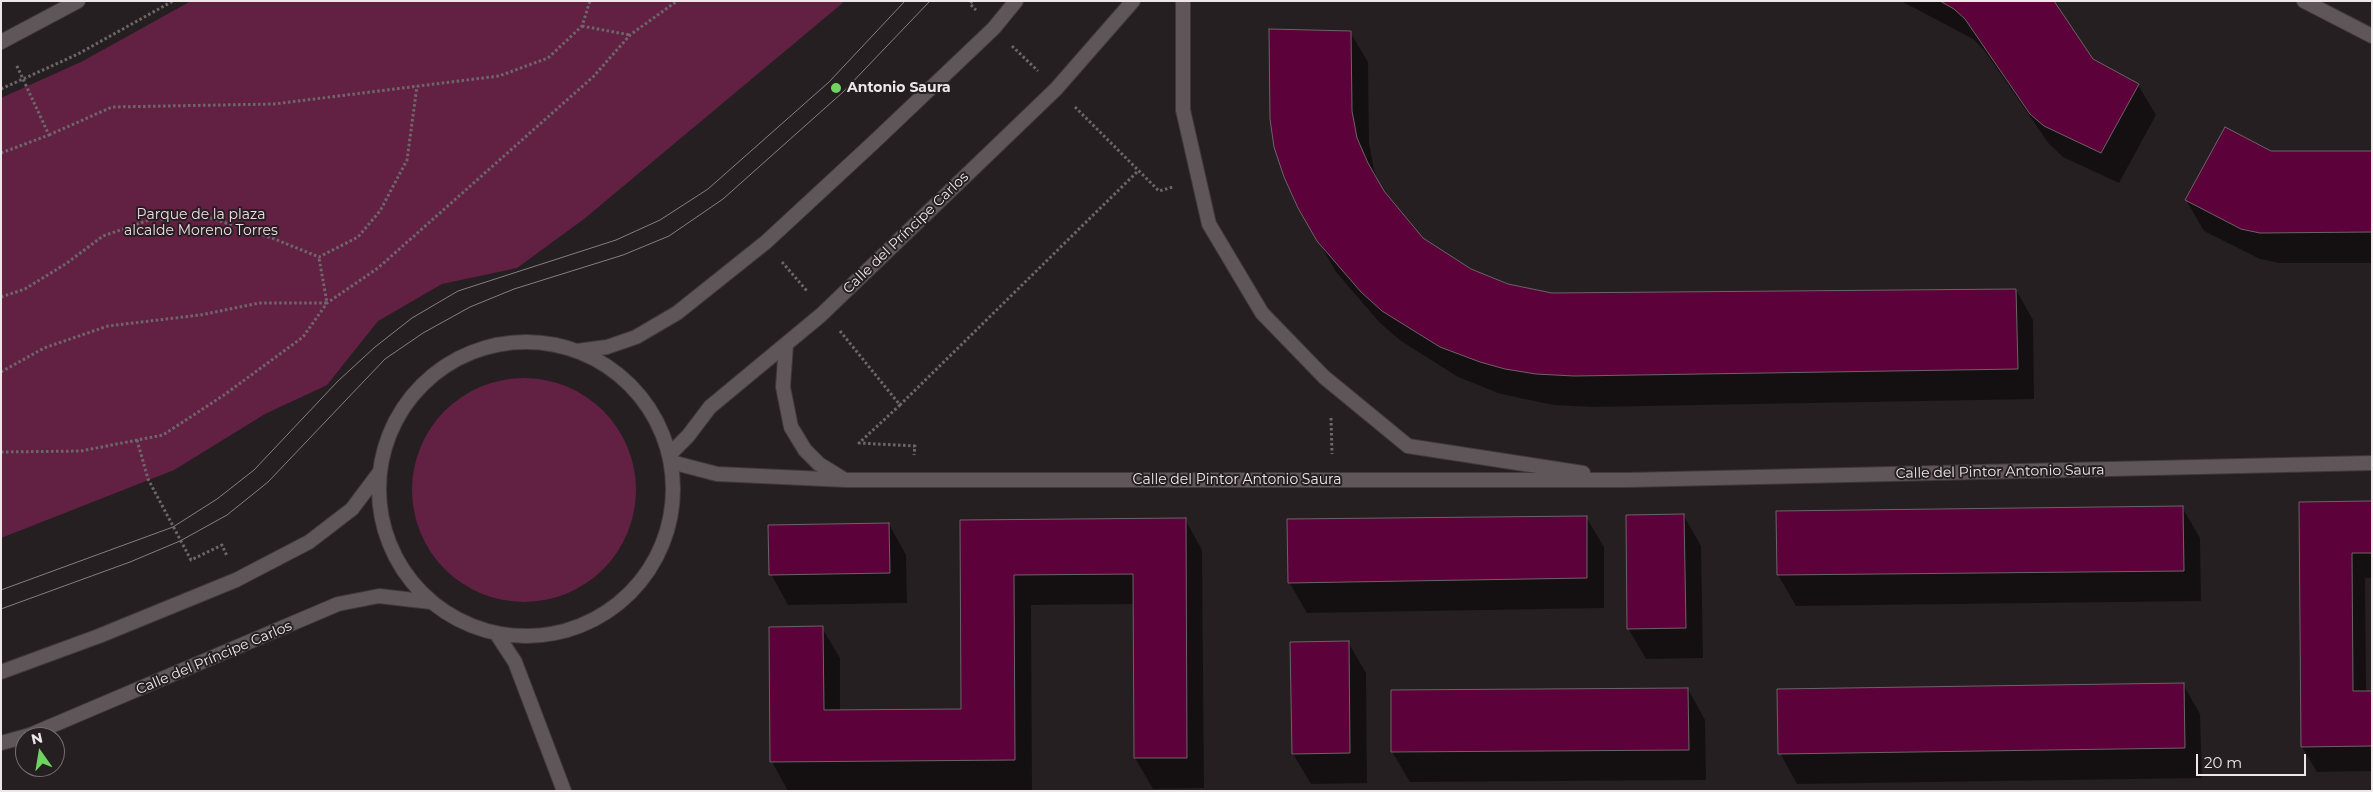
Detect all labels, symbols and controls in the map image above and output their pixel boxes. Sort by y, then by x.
place label: Antonio Saura [847,80,951,96]
marker: Antonio Saura [829,81,843,95]
street label: Calle del Príncipe Carlos [840,169,972,297]
park label: Parque de la plaza alcalde Moreno Torres [124,207,278,240]
street label: Calle del Pintor Antonio Saura [1895,462,2105,482]
street label: Calle del Pintor Antonio Saura [1133,472,1341,488]
street label: Calle del Príncipe Carlos [134,618,294,698]
north arrow [15,727,65,777]
text: N [29,728,44,748]
scale bar [2198,744,2308,776]
text: 20 m [2204,753,2242,772]

